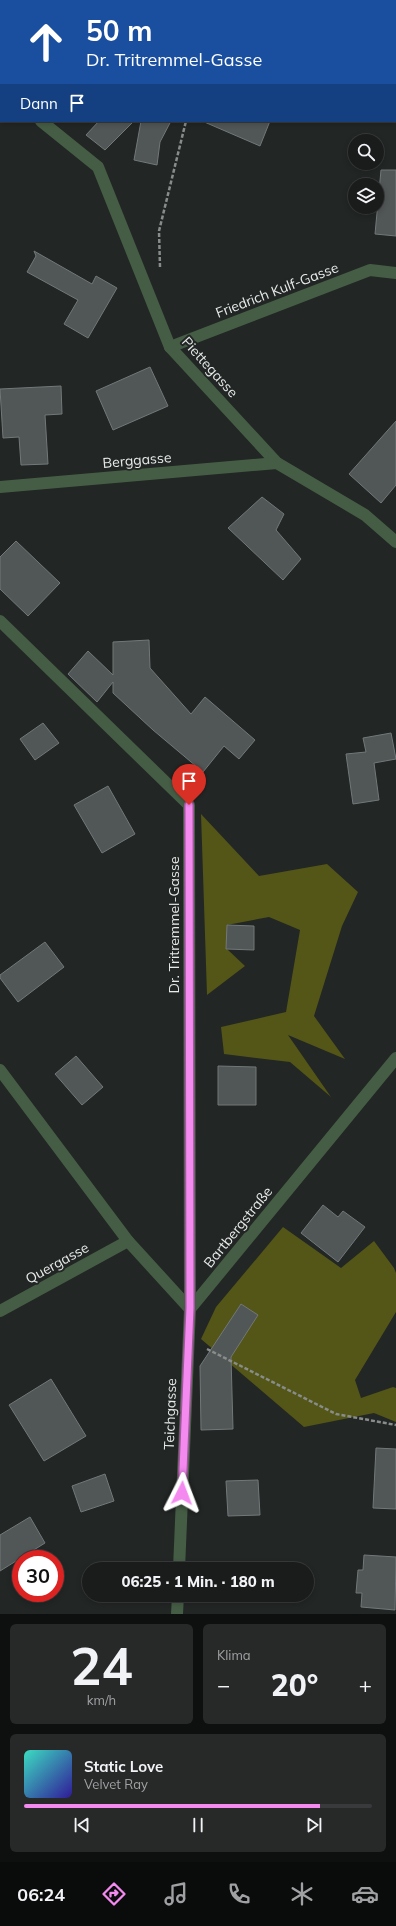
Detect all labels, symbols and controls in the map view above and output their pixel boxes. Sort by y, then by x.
text: 50 m [86,13,152,48]
icon: ahead [20,16,72,68]
text: Dr. Tritremmel-Gasse [86,48,262,71]
icon: arrive [66,92,88,114]
text: Dann [20,94,58,113]
map controls [348,134,384,214]
button: search [348,134,384,170]
button: layers [348,178,384,214]
street label: Friedrich Kulf-Gasse [213,258,341,322]
street label: Piettegasse [178,333,242,401]
street label: Berggasse [102,448,172,472]
pin [172,764,206,805]
icon: arrive [178,770,200,792]
street label: Dr. Tritremmel-Gasse [165,856,183,994]
street label: Bartbergstraße [200,1183,276,1271]
street label: Quergasse [22,1238,92,1288]
street label: Teichgasse [160,1378,180,1450]
position arrow [161,1472,203,1514]
speed limit sign: 30 [12,1550,64,1602]
text: 06:25 · 1 Min. · 180 m [121,1572,275,1591]
text: 24 [70,1633,133,1698]
text: Klima [217,1647,251,1663]
text: 20° [271,1666,318,1704]
text: − [217,1671,230,1699]
text: + [359,1671,372,1699]
text: km/h [87,1692,116,1708]
text: Static Love [84,1757,163,1776]
text: Velvet Ray [84,1776,148,1792]
icon: previous [71,1814,93,1836]
icon: pause [187,1814,209,1836]
icon: next [303,1814,325,1836]
icon: directions [100,1880,128,1908]
icon: music [162,1880,190,1908]
icon: phone [225,1880,253,1908]
icon: climate [288,1880,316,1908]
icon: car [351,1880,379,1908]
text: 06:24 [17,1883,65,1906]

